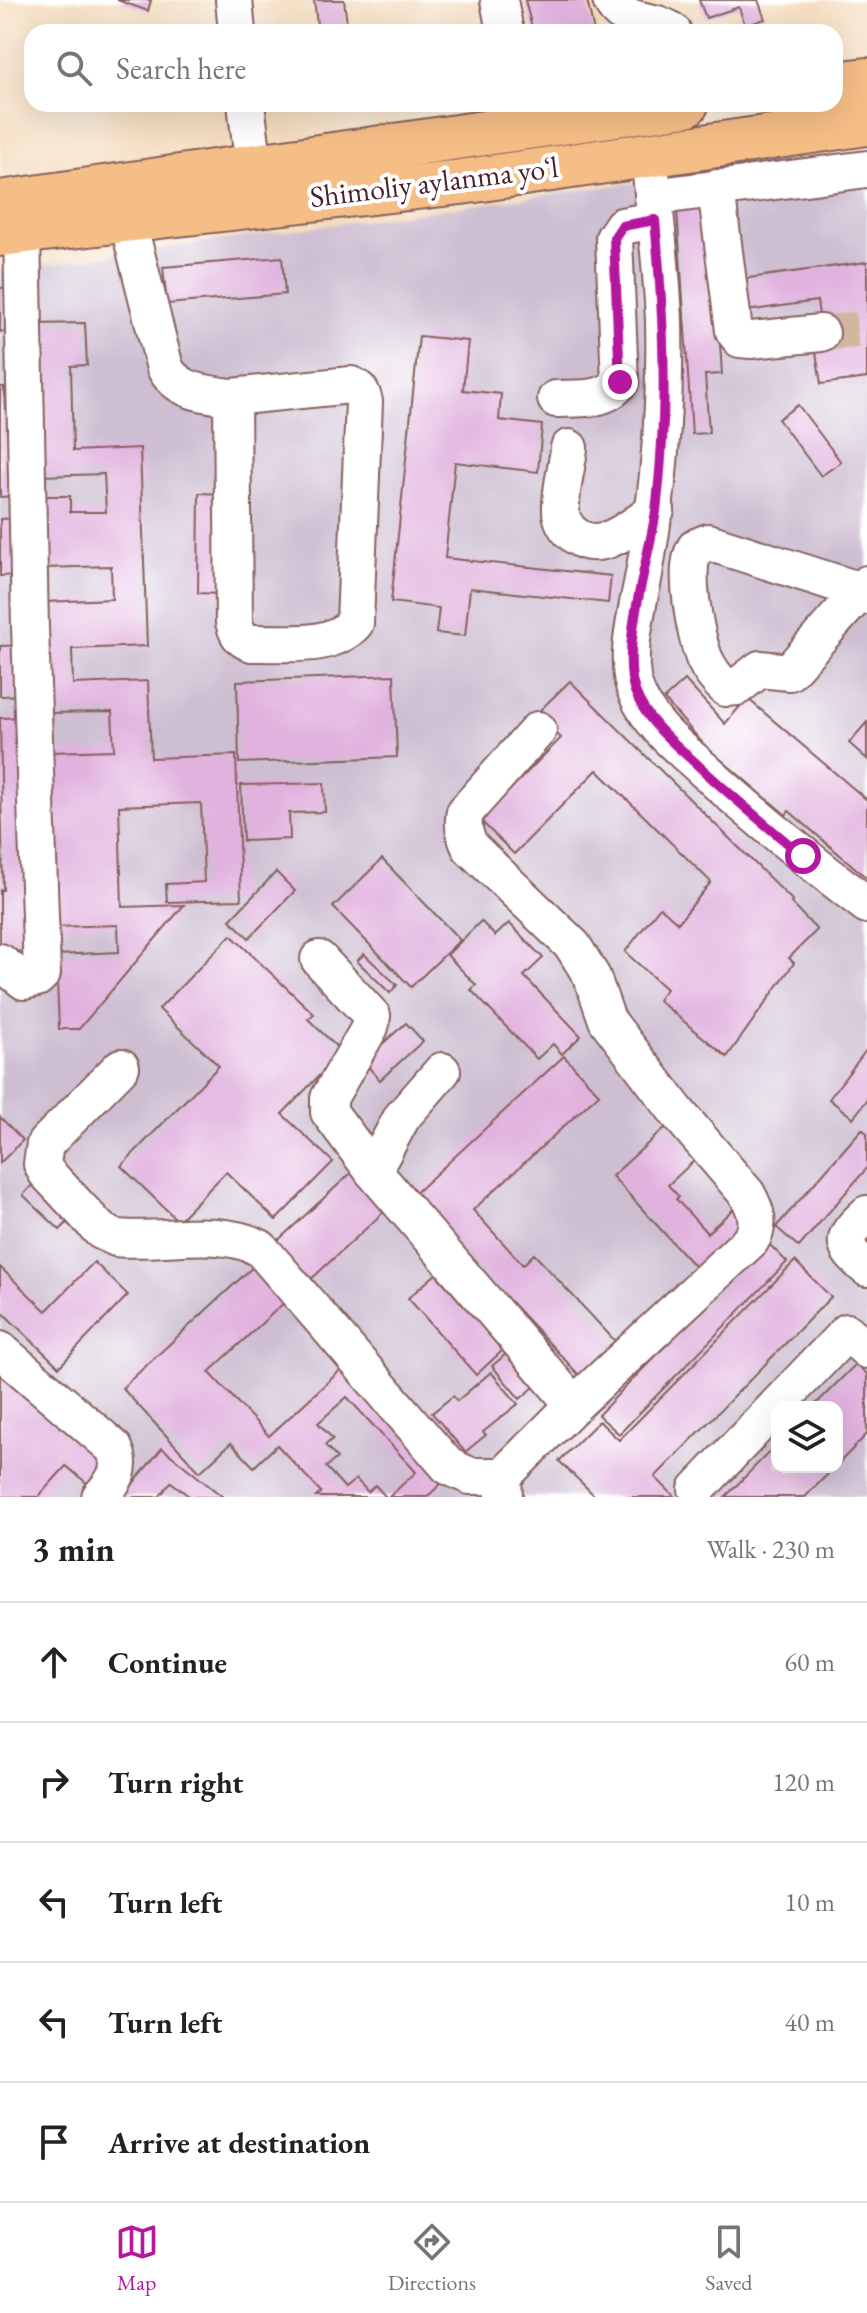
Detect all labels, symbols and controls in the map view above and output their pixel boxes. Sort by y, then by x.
search box [24,24,843,112]
icon: search [52,46,96,90]
text: Search here [116,49,246,88]
street label: Shimoliy aylanma yoʻl [308,147,560,216]
route end [602,364,638,400]
route start [785,838,821,874]
map controls [771,1401,843,1473]
button: layers [771,1401,843,1473]
text: 3 min [32,1527,115,1571]
text: Walk · 230 m [707,1532,835,1566]
icon: ahead [32,1640,76,1684]
text: Continue [108,1643,227,1682]
text: 60 m [785,1645,835,1679]
icon: right [32,1760,76,1804]
text: Turn right [108,1763,244,1802]
text: 120 m [772,1765,835,1799]
icon: left [32,1880,76,1924]
text: Turn left [108,1883,222,1922]
text: 10 m [785,1885,835,1919]
icon: left [32,2000,76,2044]
text: Turn left [108,2003,222,2042]
text: 40 m [785,2005,835,2039]
icon: arrive [32,2120,76,2164]
text: Arrive at destination [108,2123,370,2162]
tab: Map [115,2220,159,2297]
tab: Directions [388,2220,476,2297]
tab: Saved [705,2220,752,2297]

